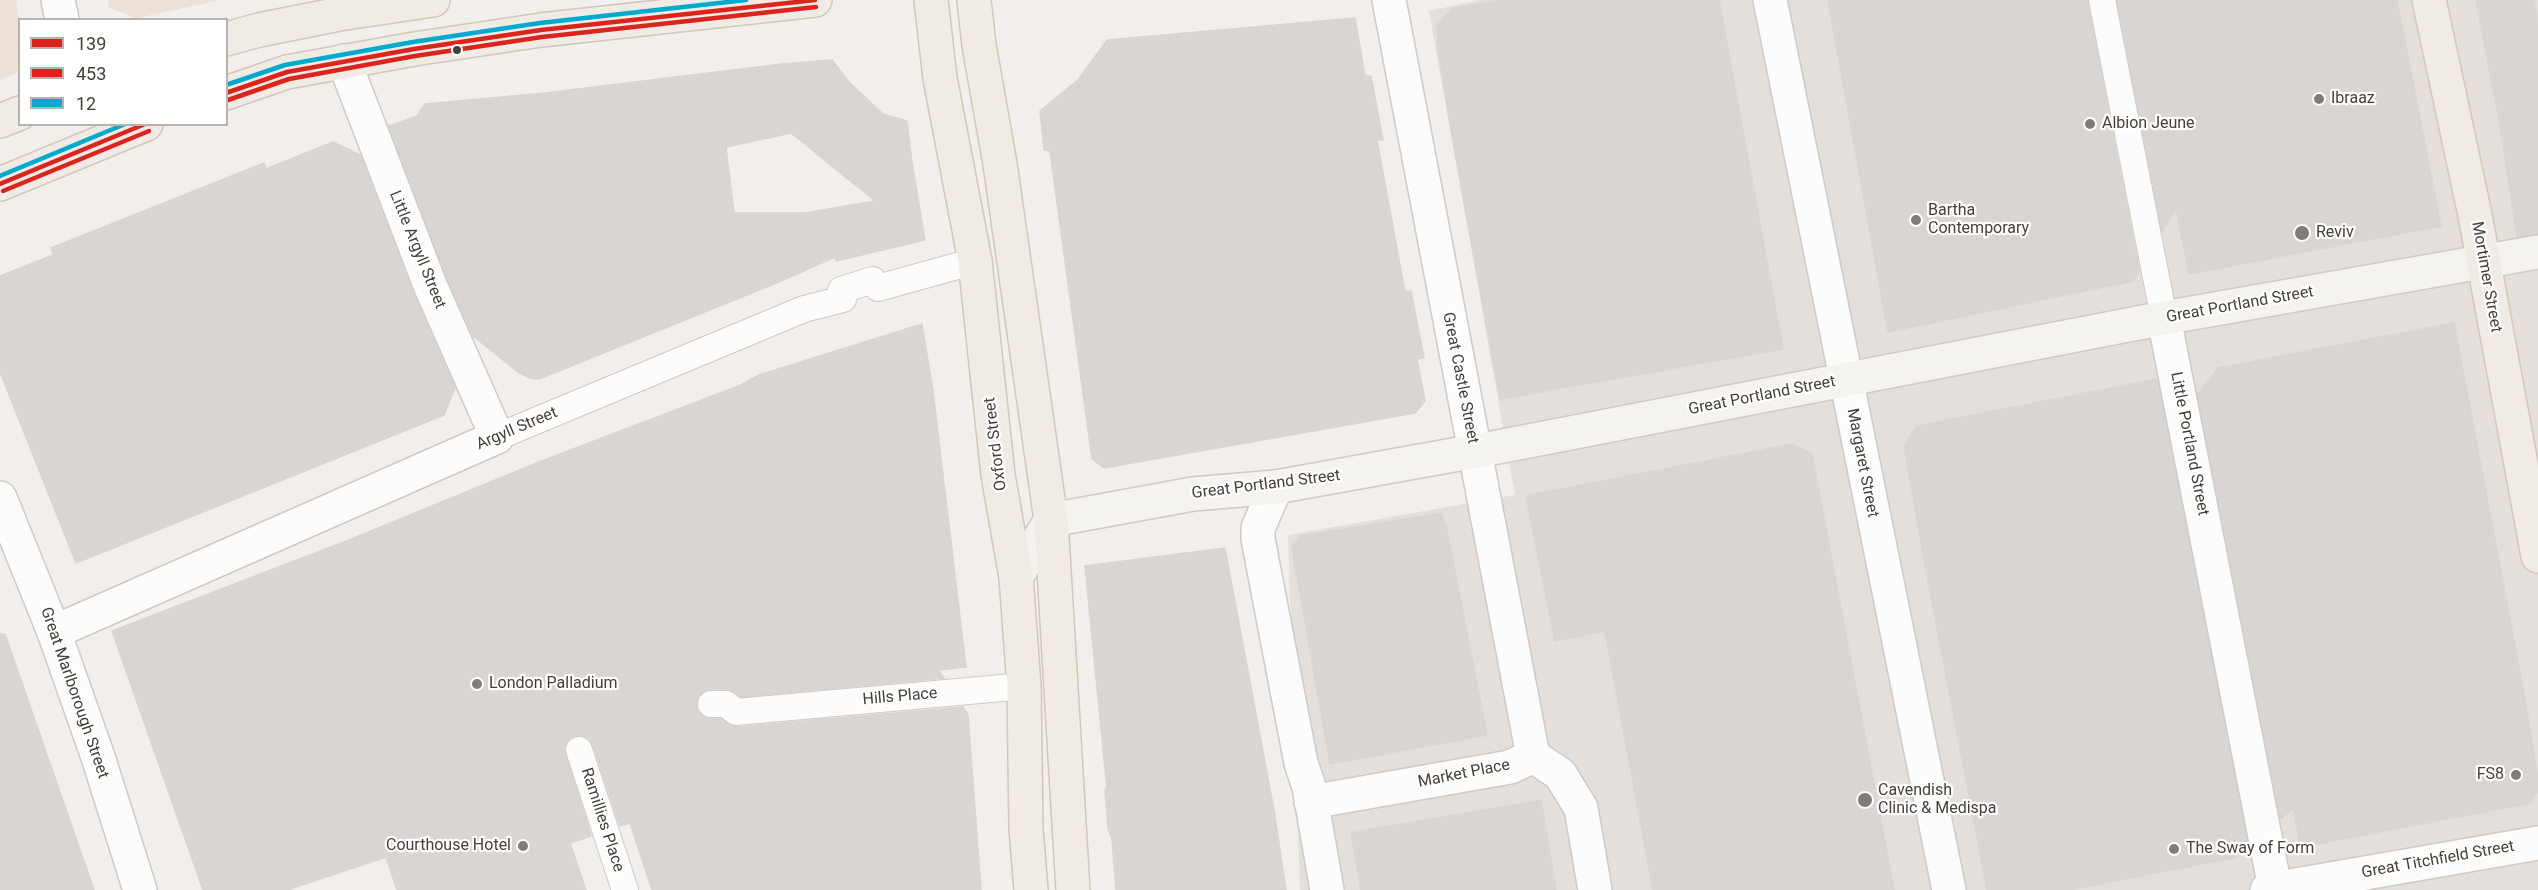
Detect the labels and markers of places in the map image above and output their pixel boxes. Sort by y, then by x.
unlabelled marker [451,44,463,56]
place label: Ibraaz [2331,89,2375,109]
marker: Ibraaz [2312,92,2326,106]
place label: Albion Jeune [2102,114,2195,134]
marker: Albion Jeune [2083,117,2097,131]
place label: Bartha Contemporary [1928,201,2029,239]
marker: Bartha Contemporary [1909,213,1923,227]
place label: Reviv [2316,223,2354,243]
marker: Reviv [2293,224,2311,242]
place label: London Palladium [489,674,617,694]
marker: London Palladium [470,677,484,691]
place label: FS8 [2477,765,2504,785]
marker: FS8 [2509,768,2523,782]
place label: Cavendish Clinic & Medispa [1878,781,1996,819]
marker: Cavendish Clinic & Medispa [1856,791,1874,809]
place label: Courthouse Hotel [386,836,511,856]
marker: Courthouse Hotel [516,839,530,853]
place label: The Sway of Form [2186,839,2314,859]
marker: The Sway of Form [2167,842,2181,856]

